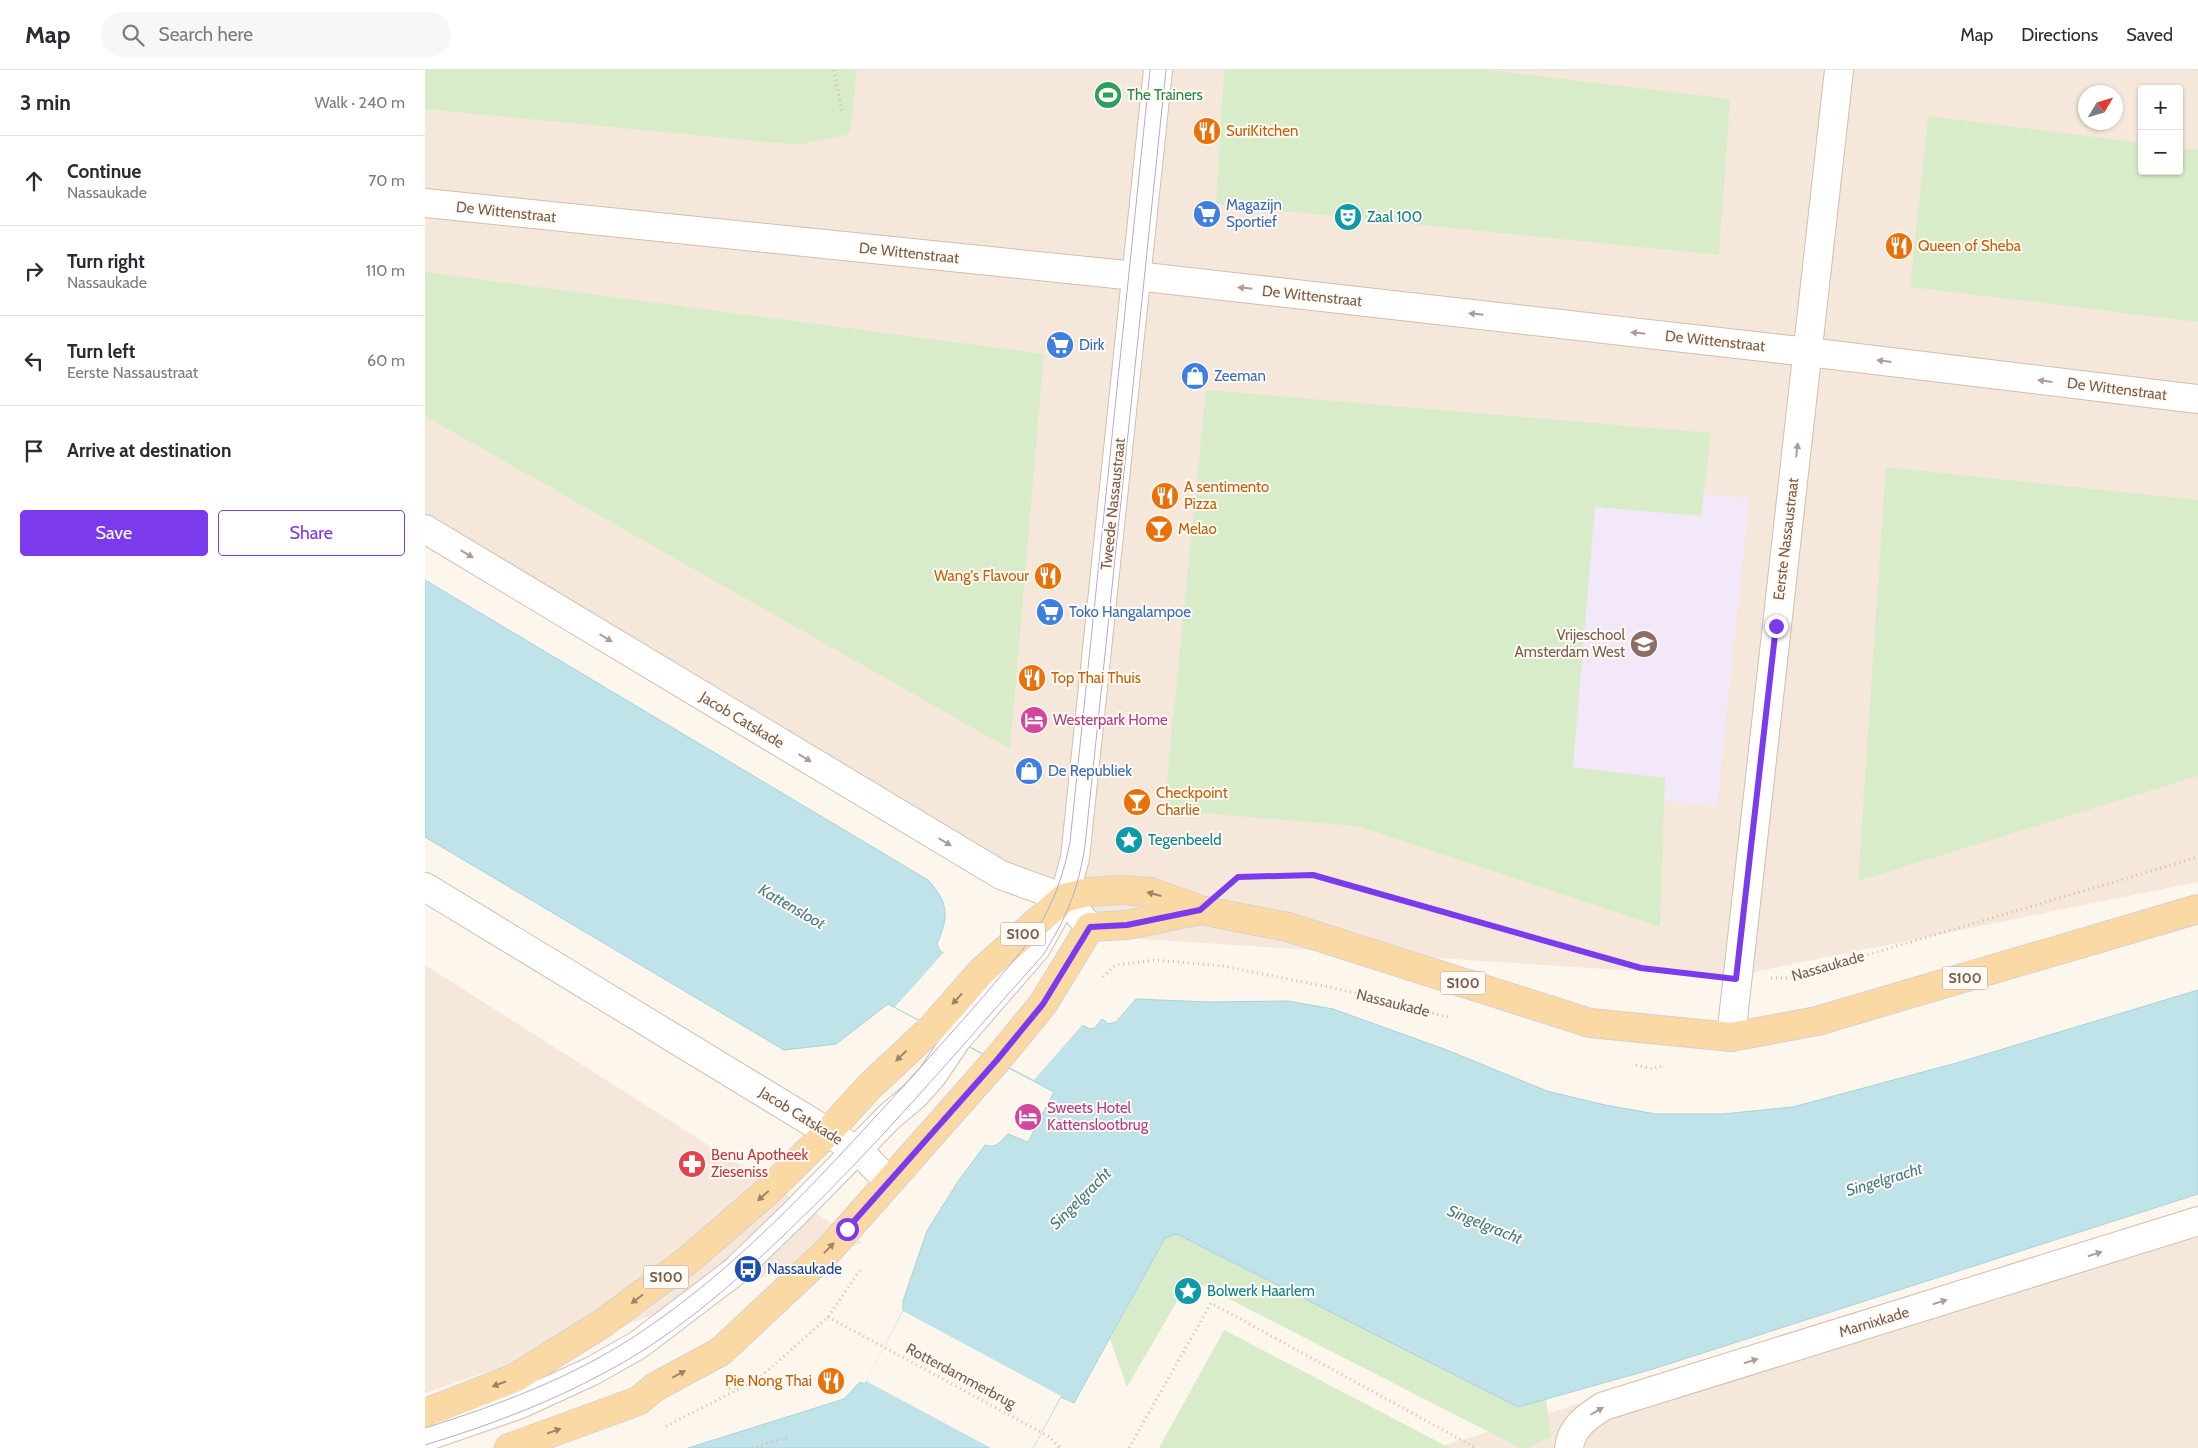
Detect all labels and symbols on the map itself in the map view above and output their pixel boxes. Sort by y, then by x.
sports icon: The Trainers [1093,80,1123,110]
north arrow [2078,85,2123,130]
place label: The Trainers [1127,86,1203,104]
restaurant icon: SuriKitchen [1192,116,1222,146]
place label: SuriKitchen [1226,122,1298,140]
place label: Magazijn Sportief [1226,196,1282,231]
street label: De Wittenstraat [455,198,557,226]
supermarket icon: Magazijn Sportief [1192,199,1222,229]
theatre icon: Zaal 100 [1333,202,1363,232]
place label: Zaal 100 [1367,208,1422,226]
restaurant icon: Queen of Sheba [1884,231,1914,261]
place label: Queen of Sheba [1918,237,2022,255]
street label: De Wittenstraat [858,239,960,267]
street label: De Wittenstraat [1261,282,1363,310]
one-way arrow [1237,284,1253,292]
one-way arrow [1468,310,1484,318]
street label: De Wittenstraat [1664,327,1766,355]
one-way arrow [1629,329,1645,337]
supermarket icon: Dirk [1045,330,1075,360]
place label: Dirk [1079,336,1105,354]
one-way arrow [1876,357,1892,365]
shop icon: Zeeman [1180,361,1210,391]
place label: Zeeman [1214,367,1266,385]
street label: De Wittenstraat [2066,374,2168,404]
one-way arrow [2037,377,2053,385]
street label: Tweede Nassaustraat [1097,437,1129,571]
one-way arrow [1793,441,1801,457]
street label: Eerste Nassaustraat [1770,477,1802,601]
place label: A sentimento Pizza [1184,478,1269,513]
restaurant icon: A sentimento Pizza [1150,481,1180,511]
bar icon: Melao [1144,514,1174,544]
place label: Melao [1178,520,1217,538]
one-way arrow [460,550,473,559]
restaurant icon: Wang's Flavour [1033,561,1063,591]
place label: Wang's Flavour [934,567,1029,585]
supermarket icon: Toko Hangalampoe [1035,597,1065,627]
place label: Toko Hangalampoe [1069,603,1191,621]
route end [1765,615,1788,638]
place label: Vrijeschool Amsterdam West [1515,626,1625,661]
school or university icon: Vrijeschool Amsterdam West [1629,629,1659,659]
one-way arrow [599,634,612,643]
restaurant icon: Top Thai Thuis [1017,663,1047,693]
place label: Top Thai Thuis [1051,669,1141,687]
street label: Jacob Catskade [696,687,788,752]
hotel icon: Westerpark Home [1019,705,1049,735]
place label: Westerpark Home [1053,711,1168,729]
one-way arrow [799,753,812,762]
shop icon: De Republiek [1014,756,1044,786]
place label: De Republiek [1048,762,1132,780]
place label: Checkpoint Charlie [1156,784,1228,819]
bar icon: Checkpoint Charlie [1122,787,1152,817]
place icon: Tegenbeeld [1114,825,1144,855]
place label: Tegenbeeld [1148,831,1222,849]
one-way arrow [938,837,951,846]
water label: Kattensloot [755,880,829,934]
one-way arrow [1146,889,1161,897]
road number: S100 [1001,922,1045,946]
street label: Nassaukade [1789,947,1867,985]
road number: S100 [1943,966,1987,990]
road number: S100 [1441,971,1485,994]
street label: Nassaukade [1354,985,1432,1021]
one-way arrow [952,992,963,1005]
one-way arrow [896,1050,908,1062]
street label: Jacob Catskade [755,1083,846,1149]
place label: Sweets Hotel Kattenslootbrug [1047,1099,1149,1134]
hotel icon: Sweets Hotel Kattenslootbrug [1013,1102,1043,1132]
place label: Benu Apotheek Zieseniss [711,1146,809,1181]
pharmacy icon: Benu Apotheek Zieseniss [677,1149,707,1179]
water label: Singelgracht [1844,1159,1926,1200]
water label: Singelgracht [1046,1163,1116,1233]
one-way arrow [757,1190,769,1202]
water label: Singelgracht [1445,1201,1526,1248]
route start [836,1218,859,1241]
one-way arrow [823,1243,835,1255]
one-way arrow [2087,1249,2102,1257]
bus stop icon: Nassaukade [733,1254,763,1284]
place label: Nassaukade [767,1260,842,1278]
road number: S100 [643,1266,689,1288]
place icon: Bolwerk Haarlem [1173,1276,1203,1306]
place label: Bolwerk Haarlem [1207,1282,1315,1300]
one-way arrow [631,1293,644,1304]
one-way arrow [1932,1297,1947,1305]
street label: Marnixkade [1837,1303,1912,1341]
street label: Rotterdammerbrug [903,1339,1019,1413]
one-way arrow [1744,1356,1759,1364]
restaurant icon: Pie Nong Thai [816,1366,846,1396]
one-way arrow [671,1370,686,1378]
place label: Pie Nong Thai [725,1372,812,1390]
one-way arrow [492,1381,506,1389]
one-way arrow [1590,1406,1603,1415]
one-way arrow [547,1427,562,1434]

